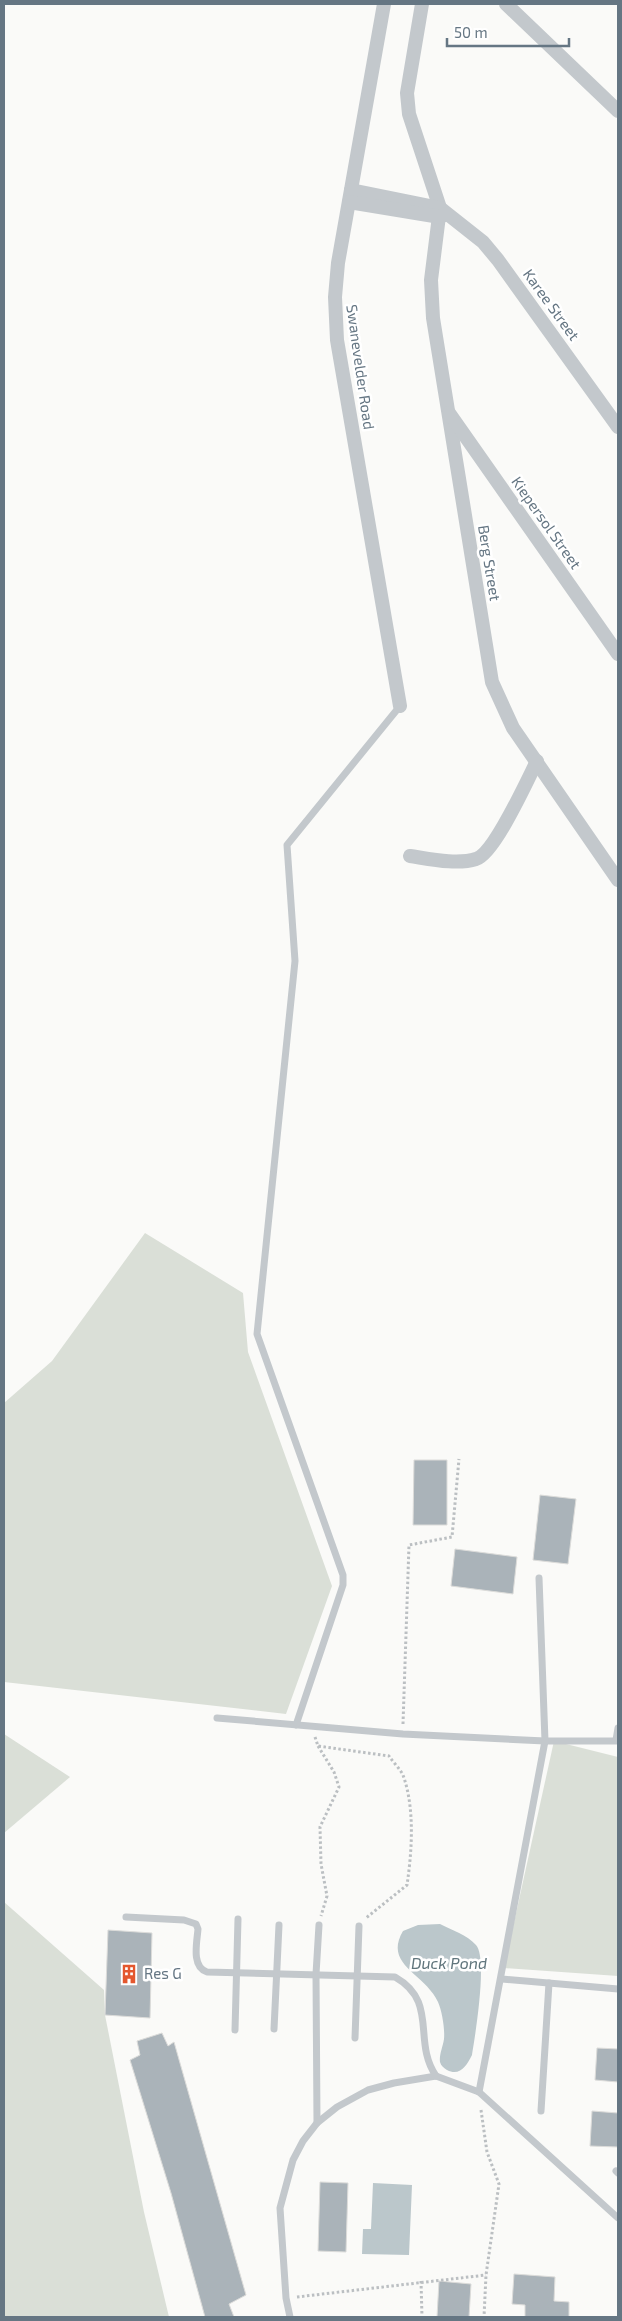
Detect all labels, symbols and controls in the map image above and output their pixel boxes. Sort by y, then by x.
scale bar [447,15,570,47]
text: 50 m [454,23,488,41]
street label: Karee Street [520,265,584,344]
street label: Swanevelder Road [343,303,379,431]
street label: Kiepersol Street [508,473,586,572]
street label: Berg Street [475,524,505,602]
water label: Duck Pond [411,1953,487,1972]
building icon: Res G [118,1963,140,1985]
place label: Res G [144,1964,182,1982]

